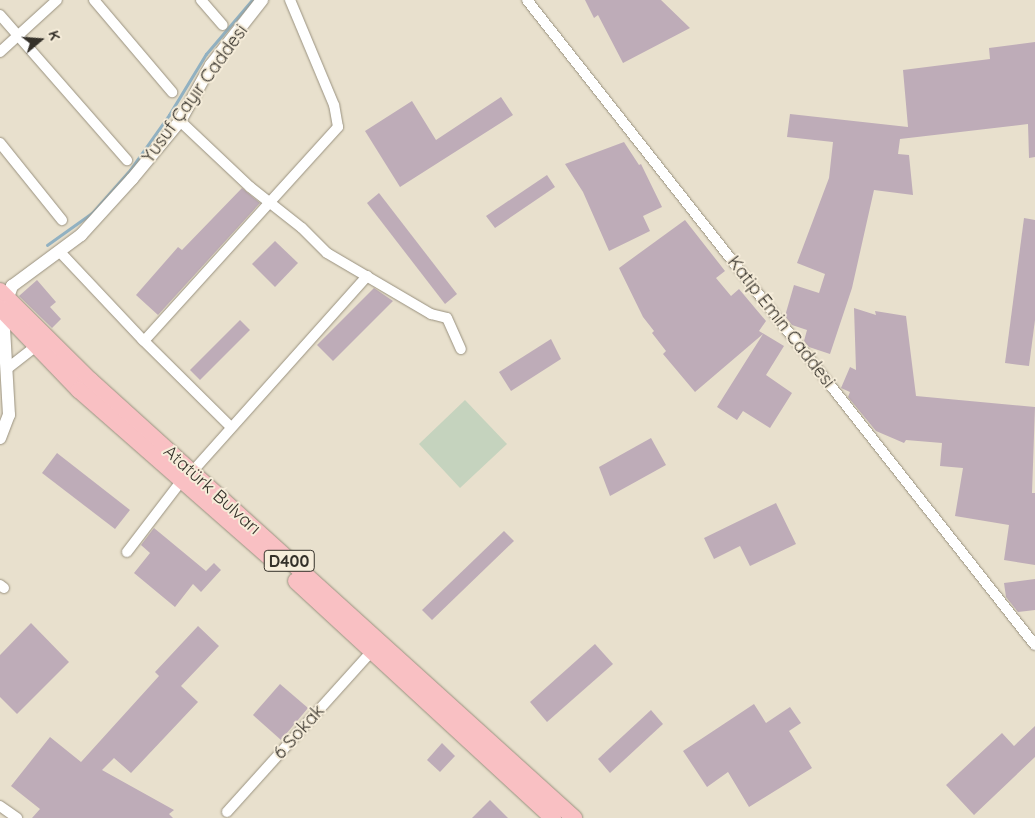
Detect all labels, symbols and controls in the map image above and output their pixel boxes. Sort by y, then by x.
north arrow [15,15,65,65]
street label: Yusuf Çayır Caddesi [138,21,252,167]
text: K [44,28,64,42]
street label: Katip Emin Caddesi [723,252,839,392]
street label: Atatürk Bulvarı [159,441,265,539]
road number: D400 [263,548,315,574]
street label: 6 Sokak [269,700,329,764]

